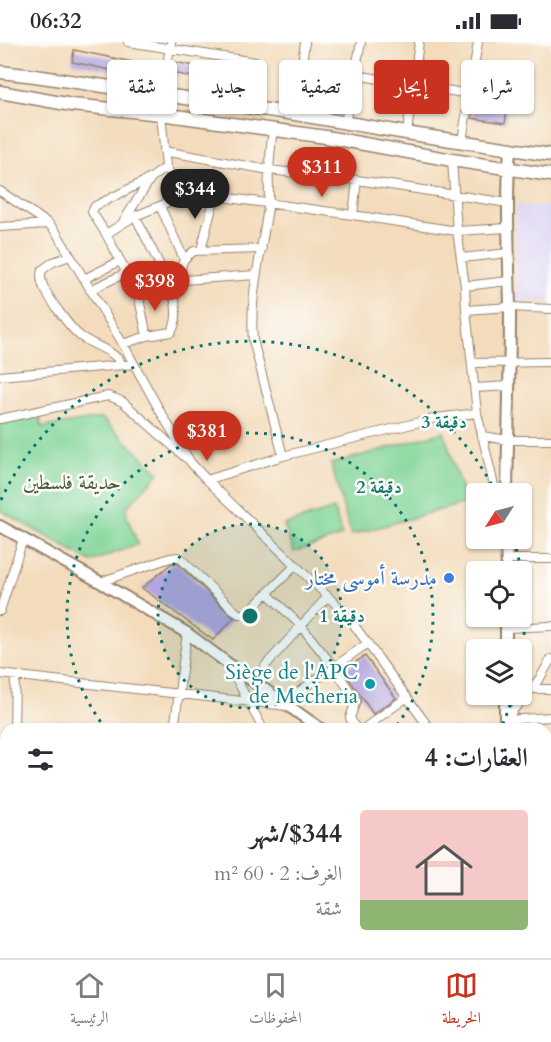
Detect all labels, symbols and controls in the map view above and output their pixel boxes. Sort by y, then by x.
text: 06:32 [30,6,81,36]
chip: شقة [107,60,177,114]
chip: جديد [189,60,267,114]
chip: تصفية [279,60,362,114]
chip: إيجار [374,60,449,114]
chip: شراء [461,60,534,114]
pin: $311 [286,147,358,198]
text: $311 [302,153,342,180]
pin: $344 [159,169,231,220]
text: $344 [175,175,215,202]
pin: $398 [119,261,191,312]
text: $398 [135,267,175,294]
text: 3 دقيقة [421,410,467,435]
pin: $381 [171,411,243,462]
text: $381 [187,417,227,444]
park label: حديقة فلسطين [23,468,121,497]
text: 2 دقيقة [356,475,402,500]
north arrow [466,483,532,549]
map controls [466,483,532,705]
button: locate [466,561,532,627]
place label: مدرسة أموسى مختار [303,563,437,593]
marker: مدرسة أموسى مختار [442,571,456,585]
text: 1 دقيقة [319,604,365,629]
centre of rings [240,606,260,626]
button: layers [466,639,532,705]
place label: Siège de l'APC de Mecheria [225,658,358,711]
marker: Siège de l'APC de Mecheria [363,677,377,691]
text: العقارات: 4 [425,740,528,775]
icon: filters [24,743,57,776]
text: $344/شهر [250,816,342,851]
icon: home [408,834,480,906]
text: الغرف: 2 · 60 m² [214,860,342,887]
text: شقة [316,895,342,922]
tab: الرئيسية [70,969,109,1033]
tab: المحفوظات [249,969,302,1033]
tab: الخريطة [442,969,481,1033]

